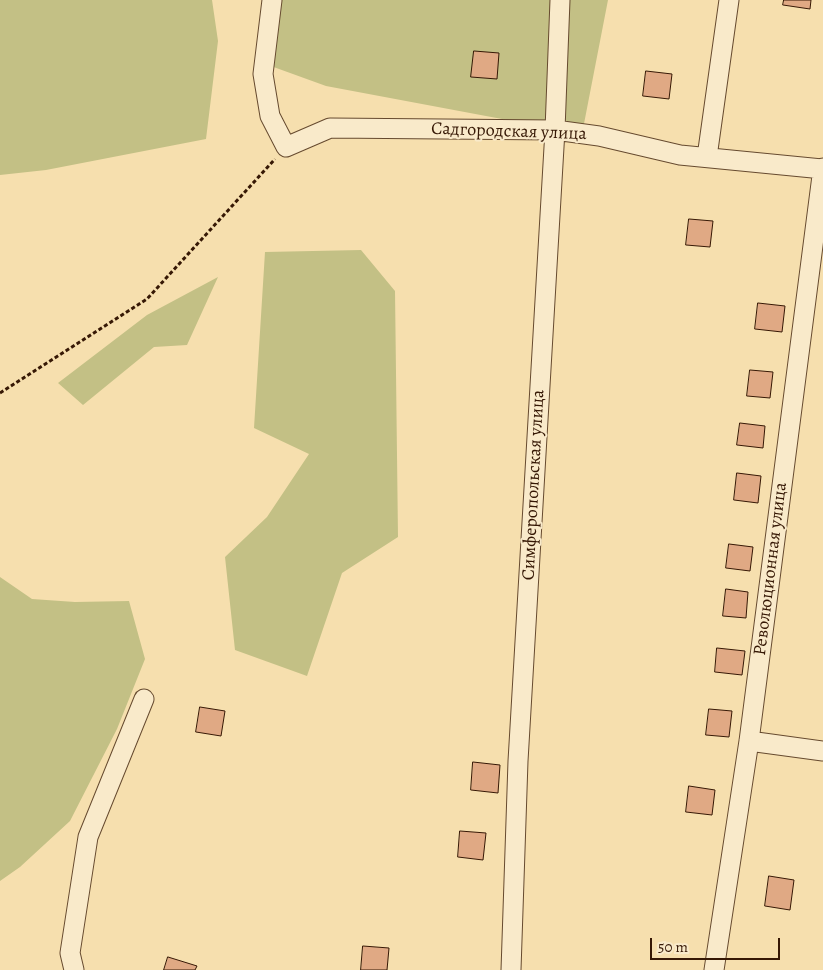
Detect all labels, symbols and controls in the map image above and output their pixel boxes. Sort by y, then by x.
street label: Садгородская улица [431,118,587,146]
street label: Симферопольская улица [518,389,550,581]
street label: Революционная улица [750,481,792,657]
scale bar [653,928,783,960]
text: 50 m [658,937,688,957]

